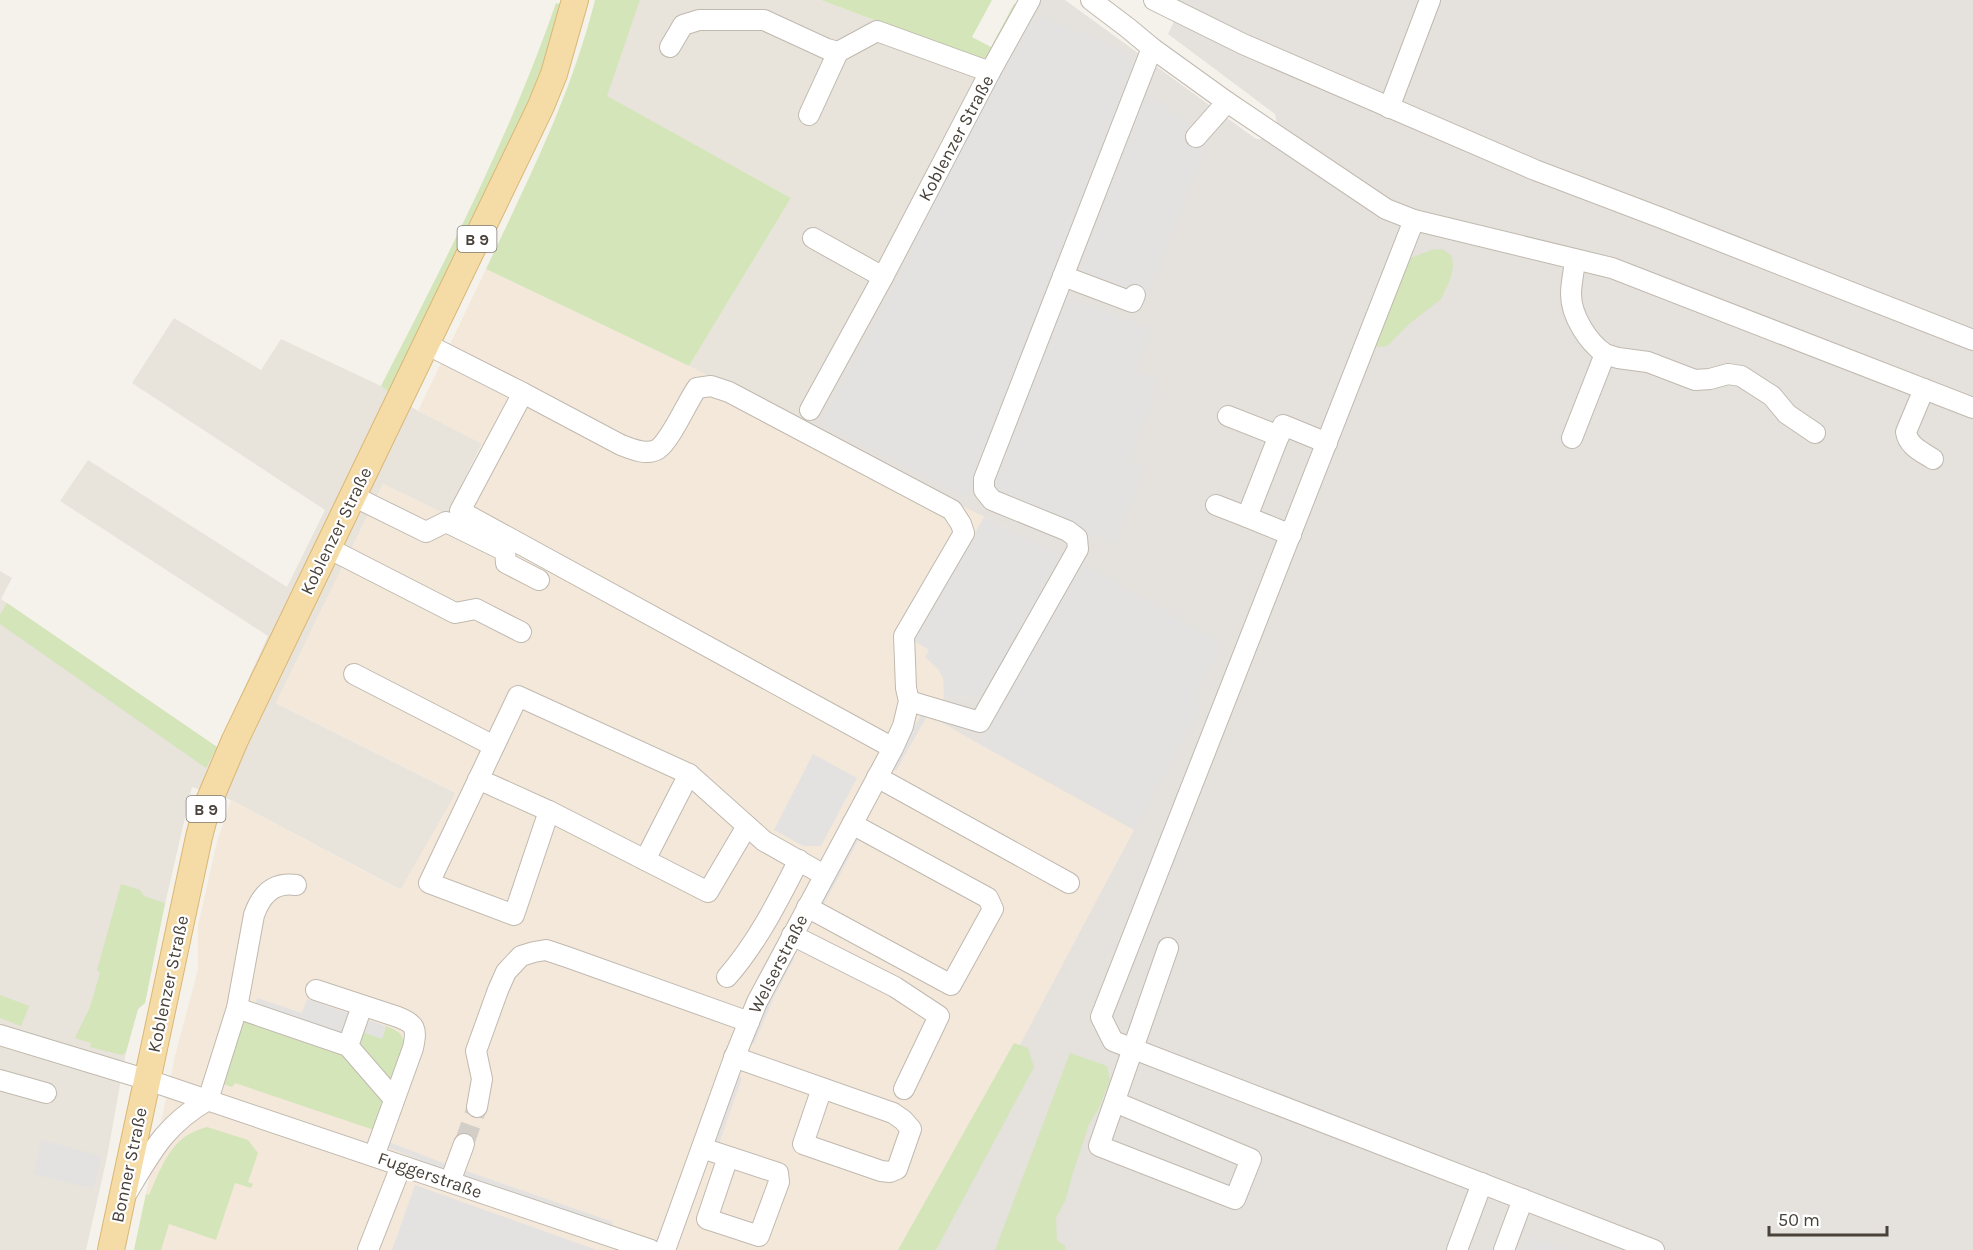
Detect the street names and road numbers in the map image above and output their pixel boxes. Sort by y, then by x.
street label: Koblenzer Straße [914,71,998,205]
road number: B 9 [458,226,496,252]
street label: Koblenzer Straße [296,463,376,599]
road number: B 9 [186,796,226,822]
street label: Welserstraße [744,911,812,1017]
street label: Koblenzer Straße [143,913,193,1055]
street label: Bonner Straße [106,1105,152,1225]
street label: Fuggerstraße [375,1147,485,1203]

